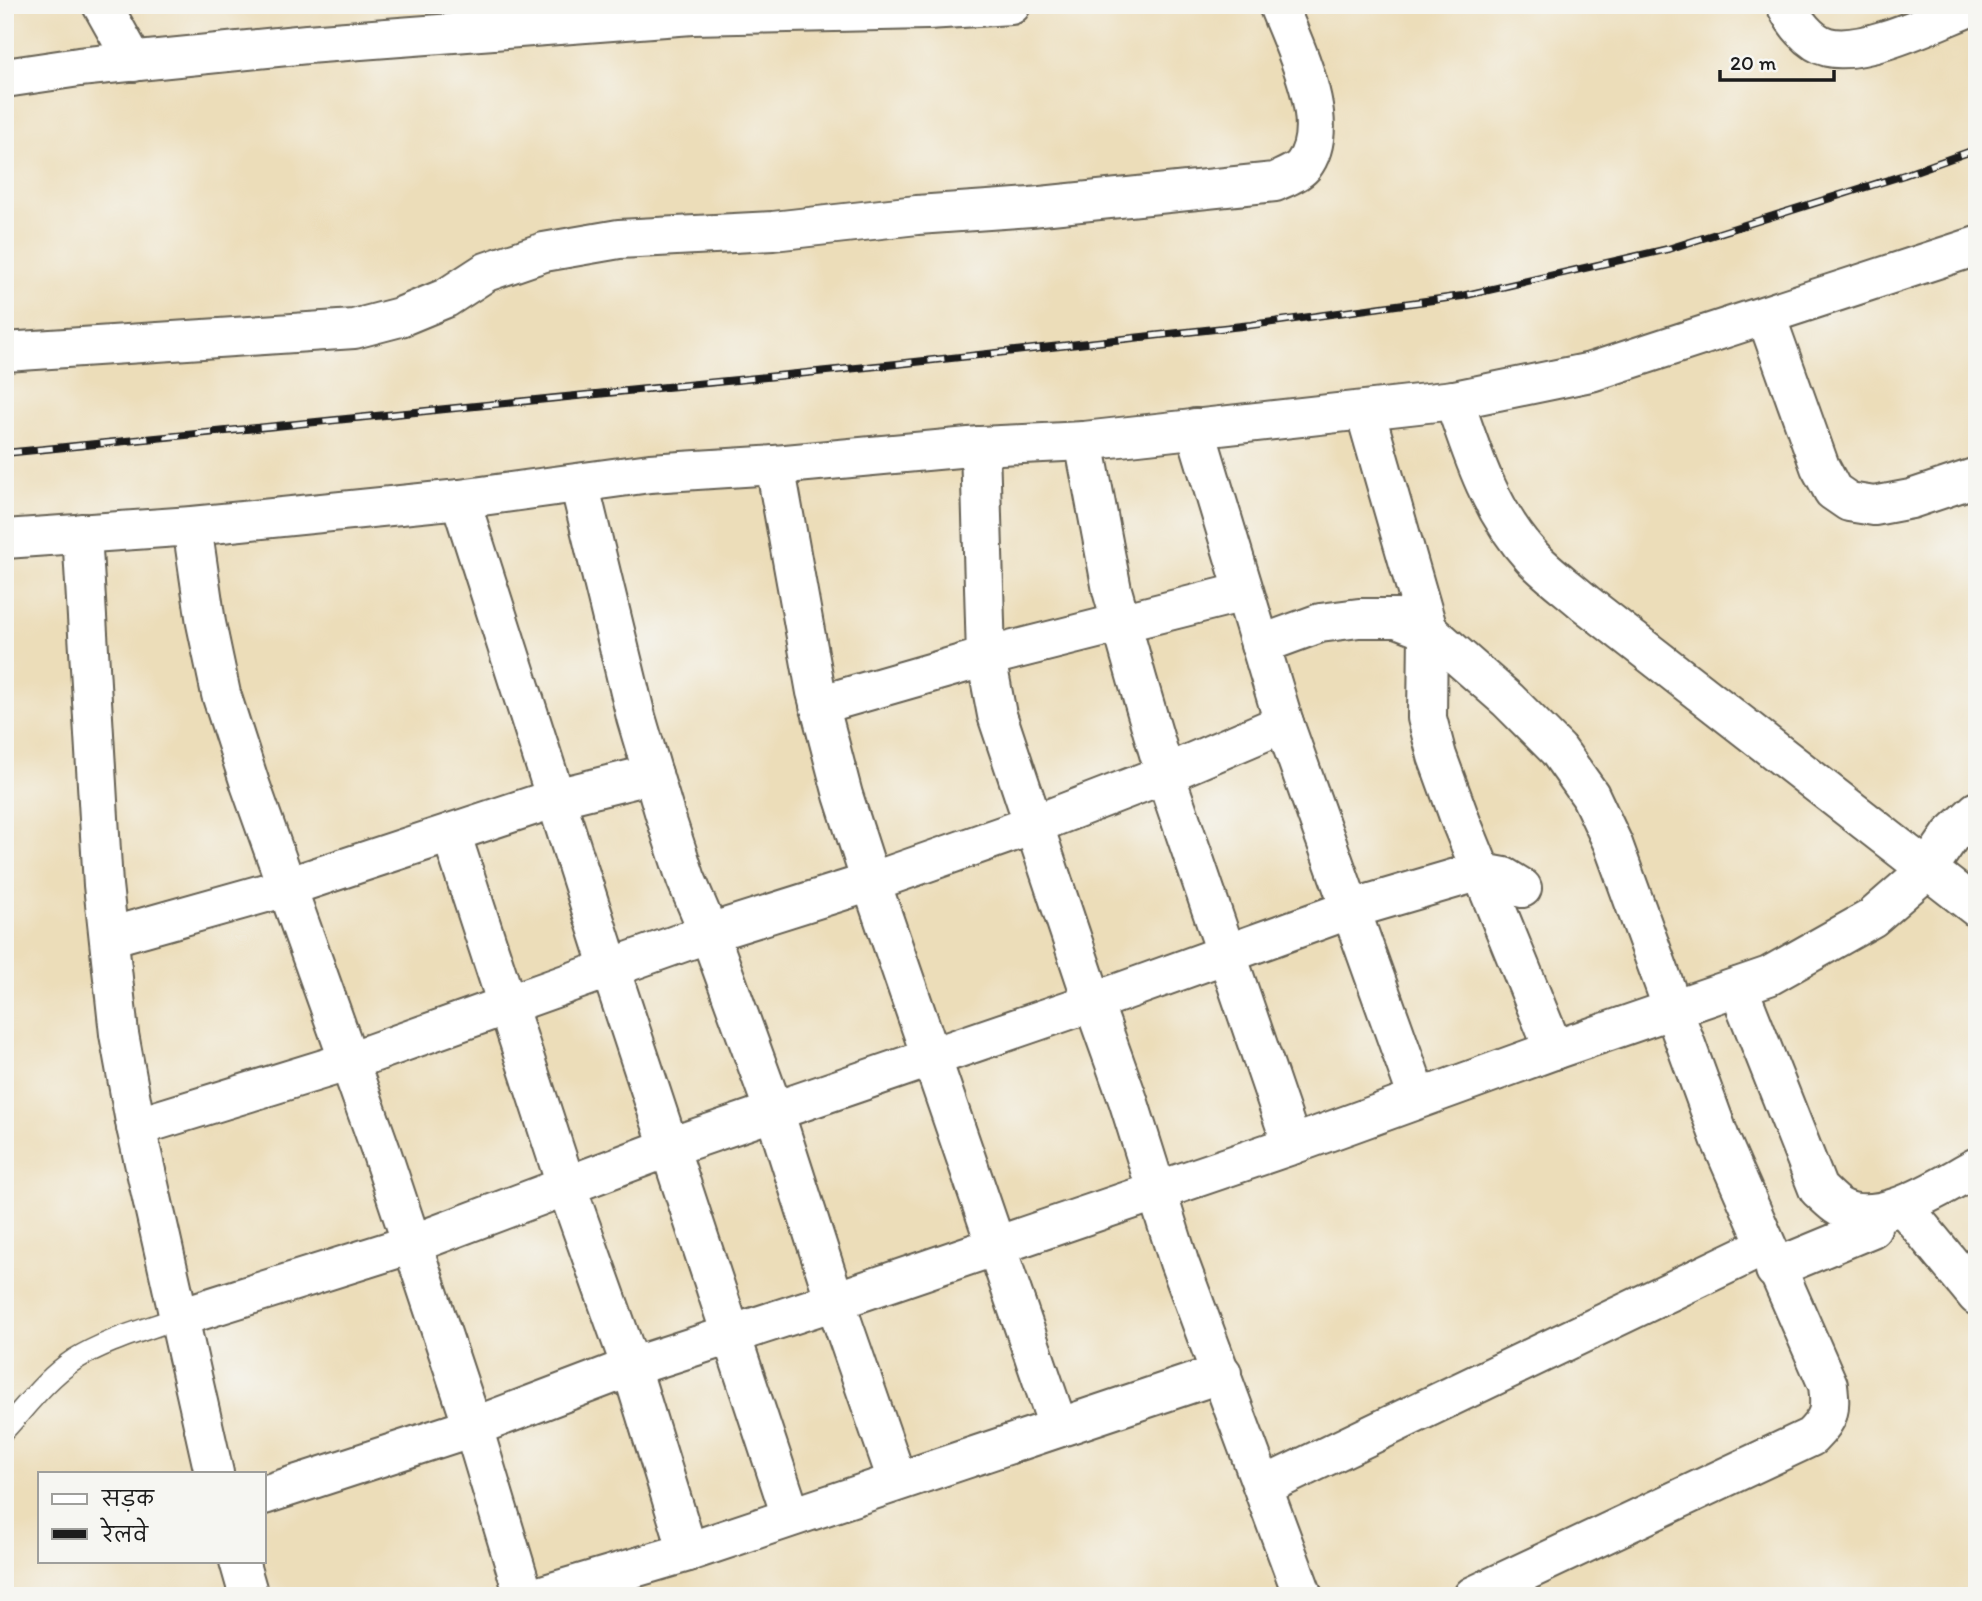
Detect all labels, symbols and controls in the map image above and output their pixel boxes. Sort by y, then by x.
scale bar [1720,38,1833,82]
text: 20 m [1730,50,1777,75]
legend [38,1472,266,1562]
text: सड़क [101,1486,155,1512]
text: रेलवे [99,1517,149,1547]

